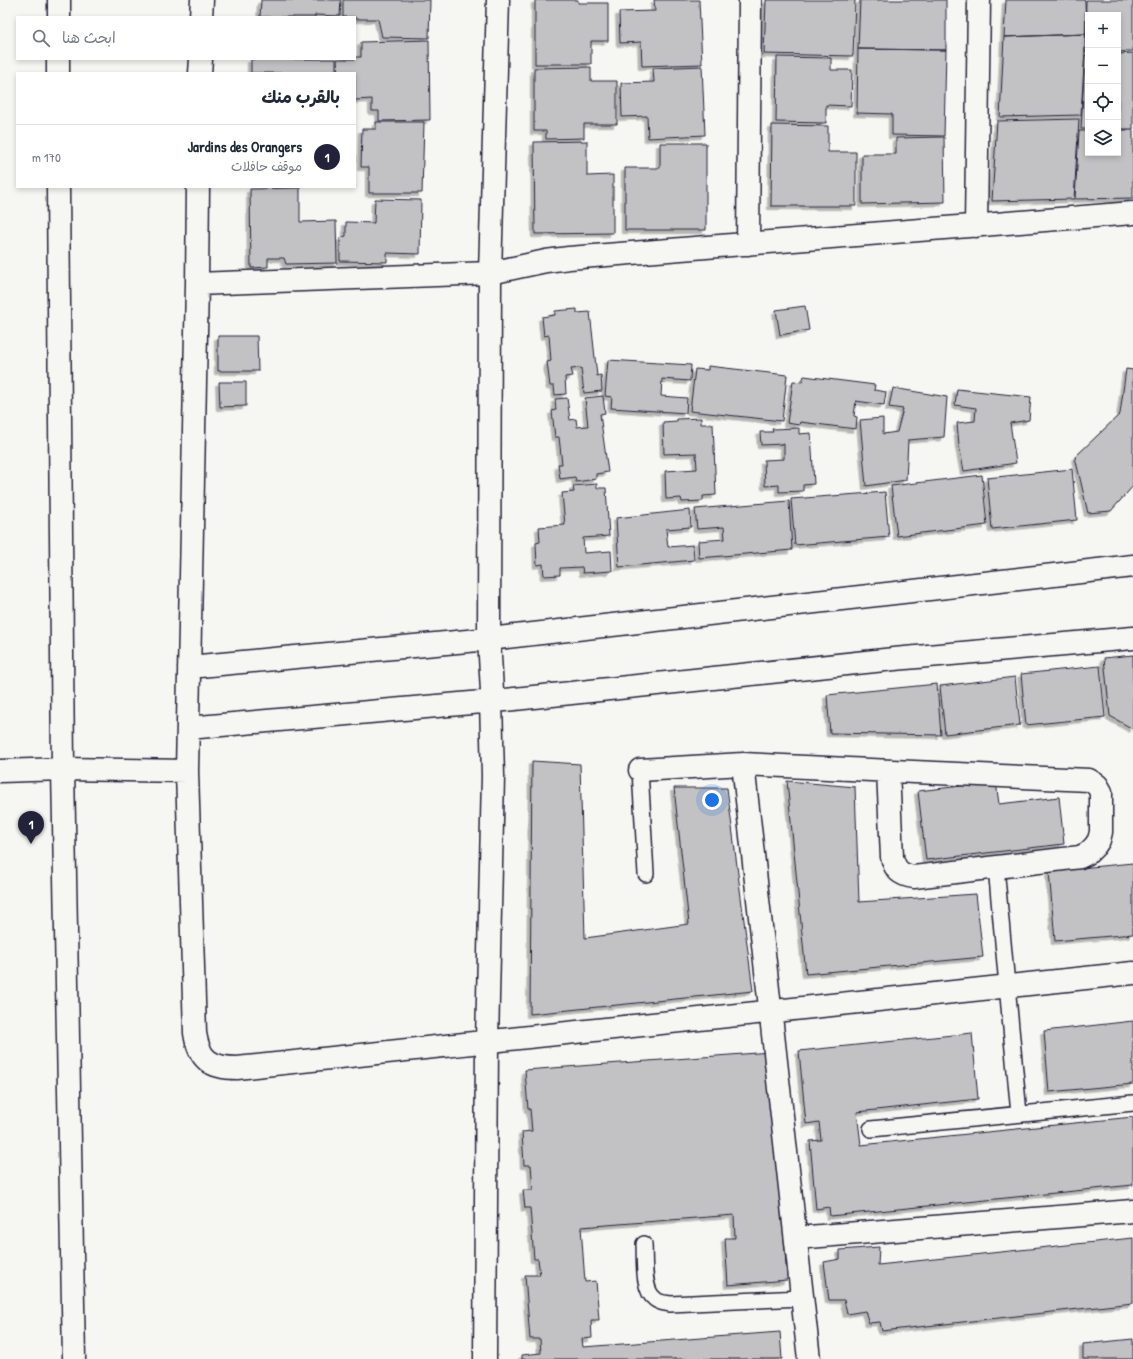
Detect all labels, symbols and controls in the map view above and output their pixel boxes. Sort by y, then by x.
map controls [1085,12,1121,156]
button: + [1085,12,1121,48]
search box [16,16,356,60]
icon: search [30,27,52,49]
text: ابحث هنا [62,27,116,48]
button: − [1085,48,1121,84]
button: locate [1085,84,1121,120]
text: بالقرب منك [262,85,340,108]
button: layers [1085,120,1121,156]
text: Jardins des Orangers [188,136,302,157]
text: 170 m [32,148,61,166]
text: 1 [325,148,329,166]
text: موقف حافلات [231,157,302,175]
your location [702,790,722,810]
pin: 1 [18,811,44,844]

